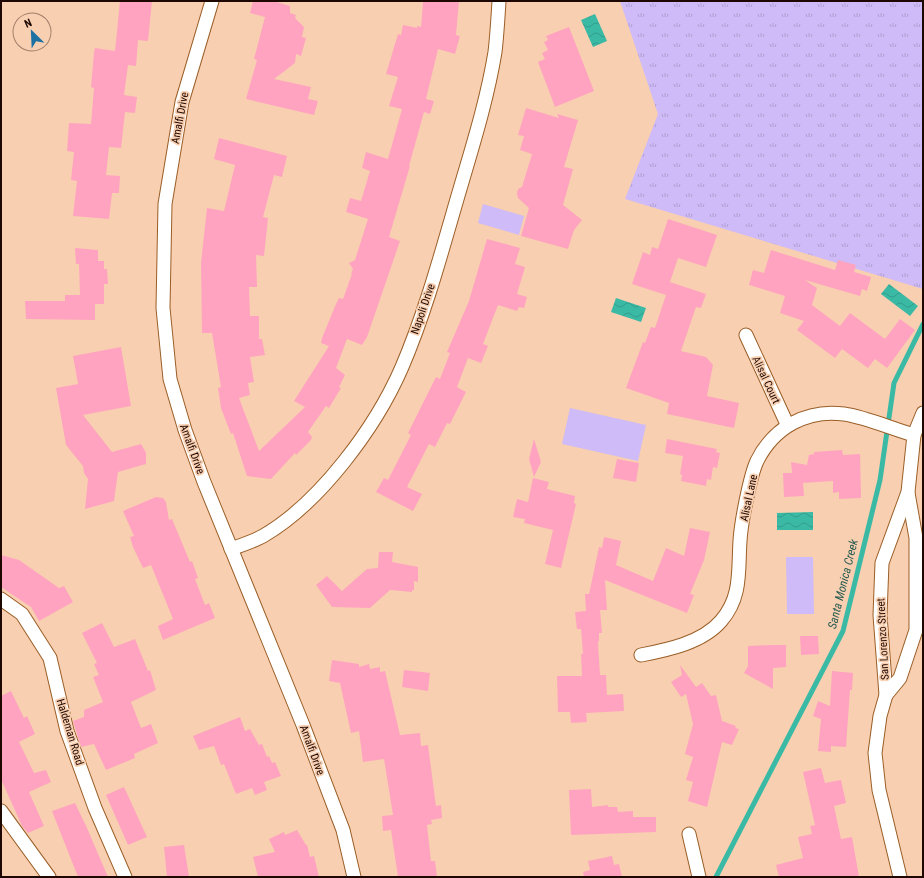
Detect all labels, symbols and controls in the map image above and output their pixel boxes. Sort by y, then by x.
north arrow [12,12,52,52]
text: N [22,16,34,31]
street label: Amalfi Drive [169,91,191,145]
street label: Napoli Drive [408,282,438,336]
street label: Alisal Court [749,354,783,406]
street label: Amalfi Drive [177,422,207,476]
street label: Alisal Lane [738,473,760,523]
water label: Santa Monica Creek [825,537,861,630]
street label: San Lorenzo Street [874,598,892,680]
street label: Haldeman Road [54,697,86,767]
street label: Amalfi Drive [297,723,327,777]

